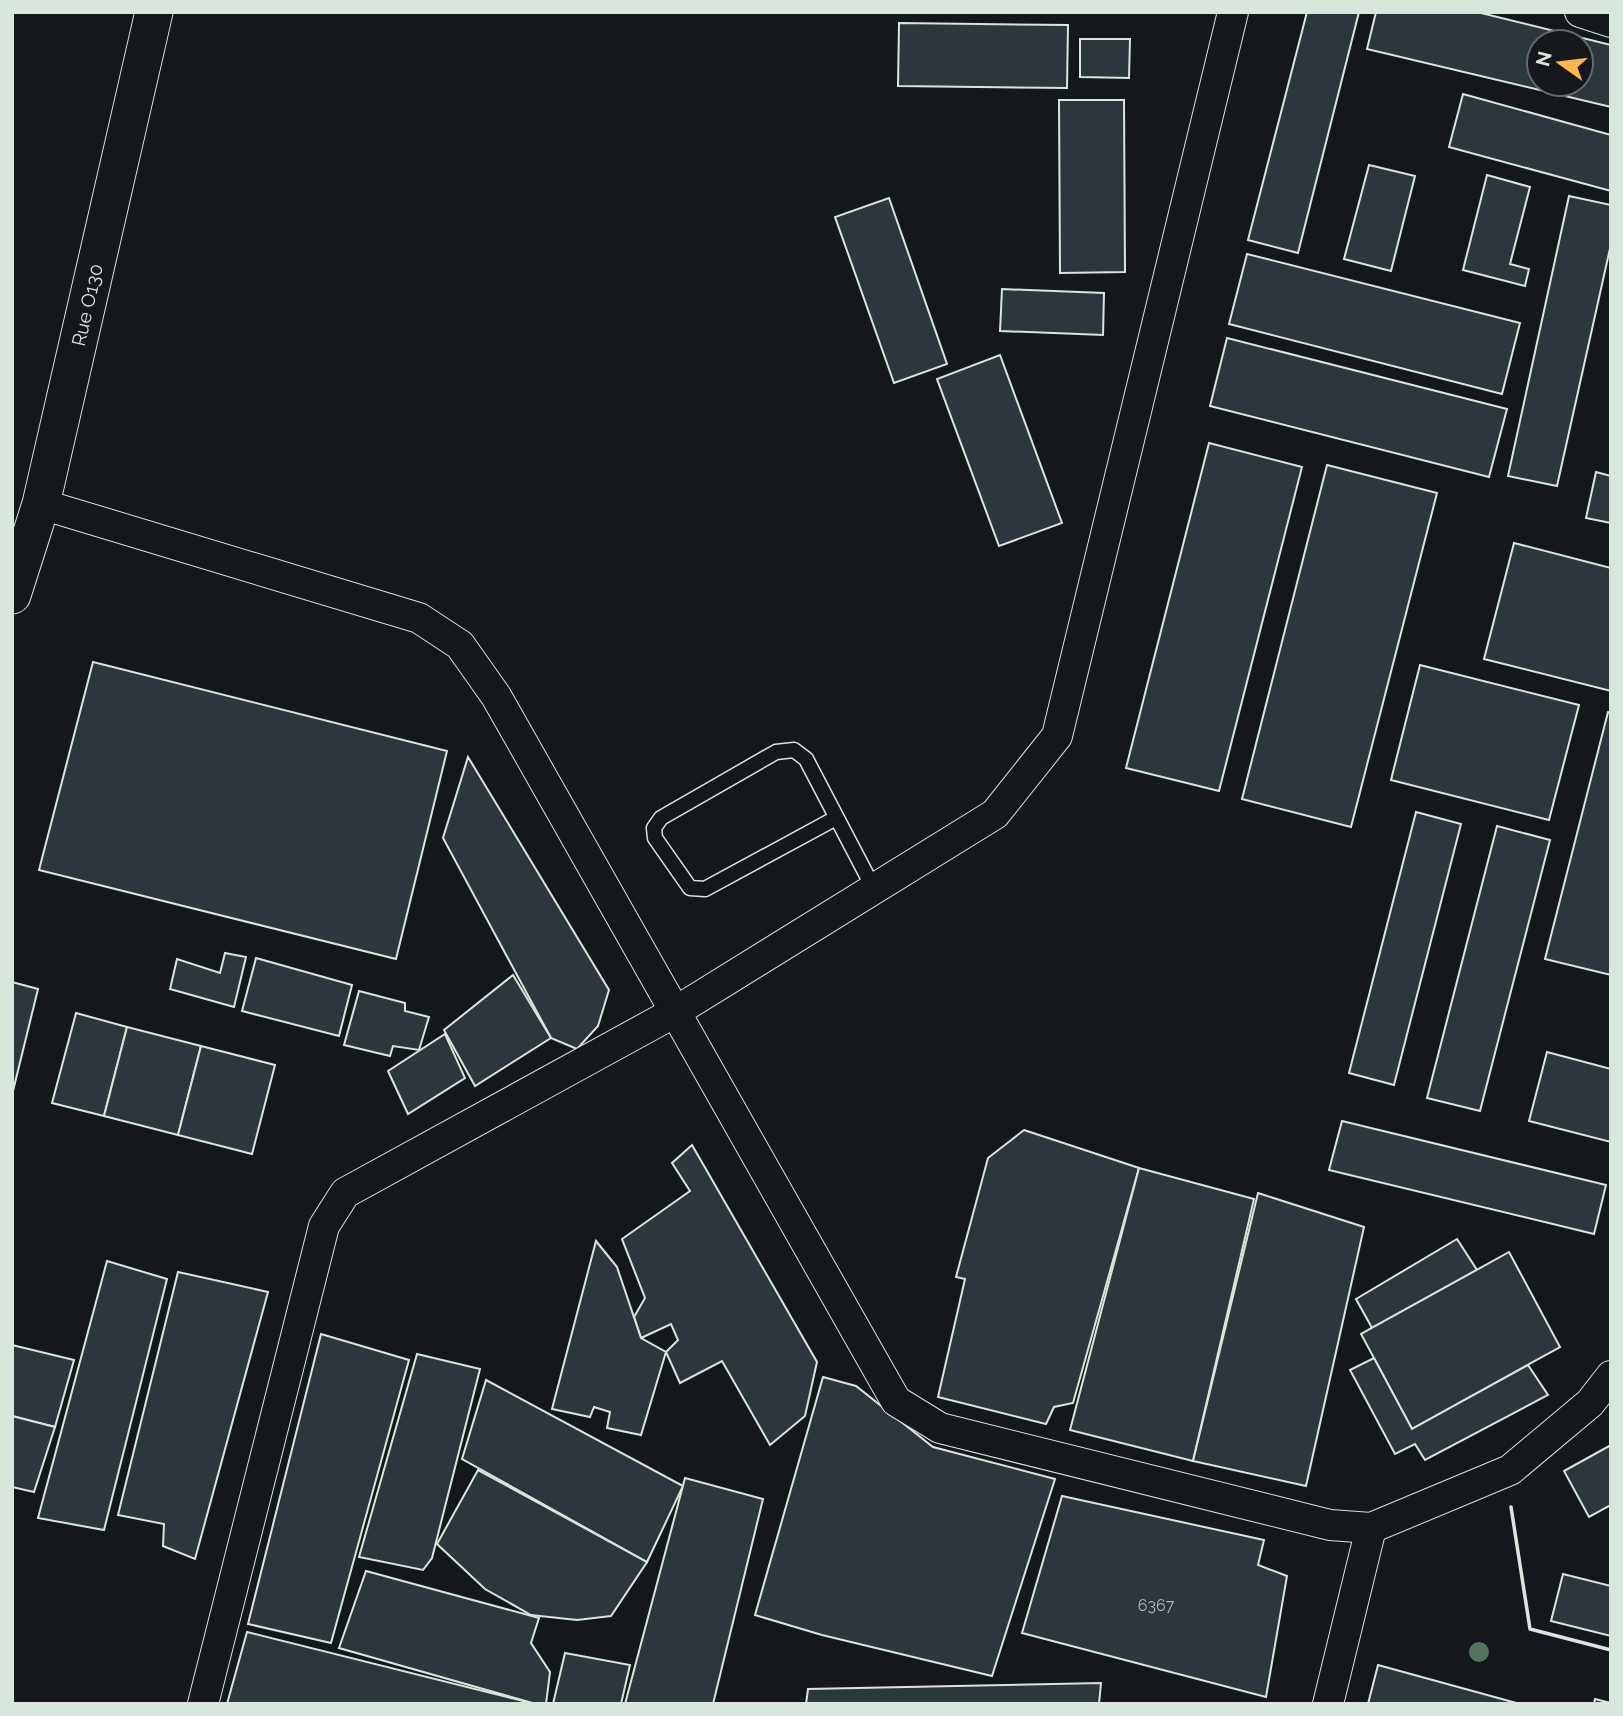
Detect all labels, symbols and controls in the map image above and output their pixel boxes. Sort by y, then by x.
north arrow [1525,28,1595,98]
text: N [1531,49,1556,69]
street label: Rue O130 [67,262,107,348]
house number: 6367 [1138,1596,1175,1615]

